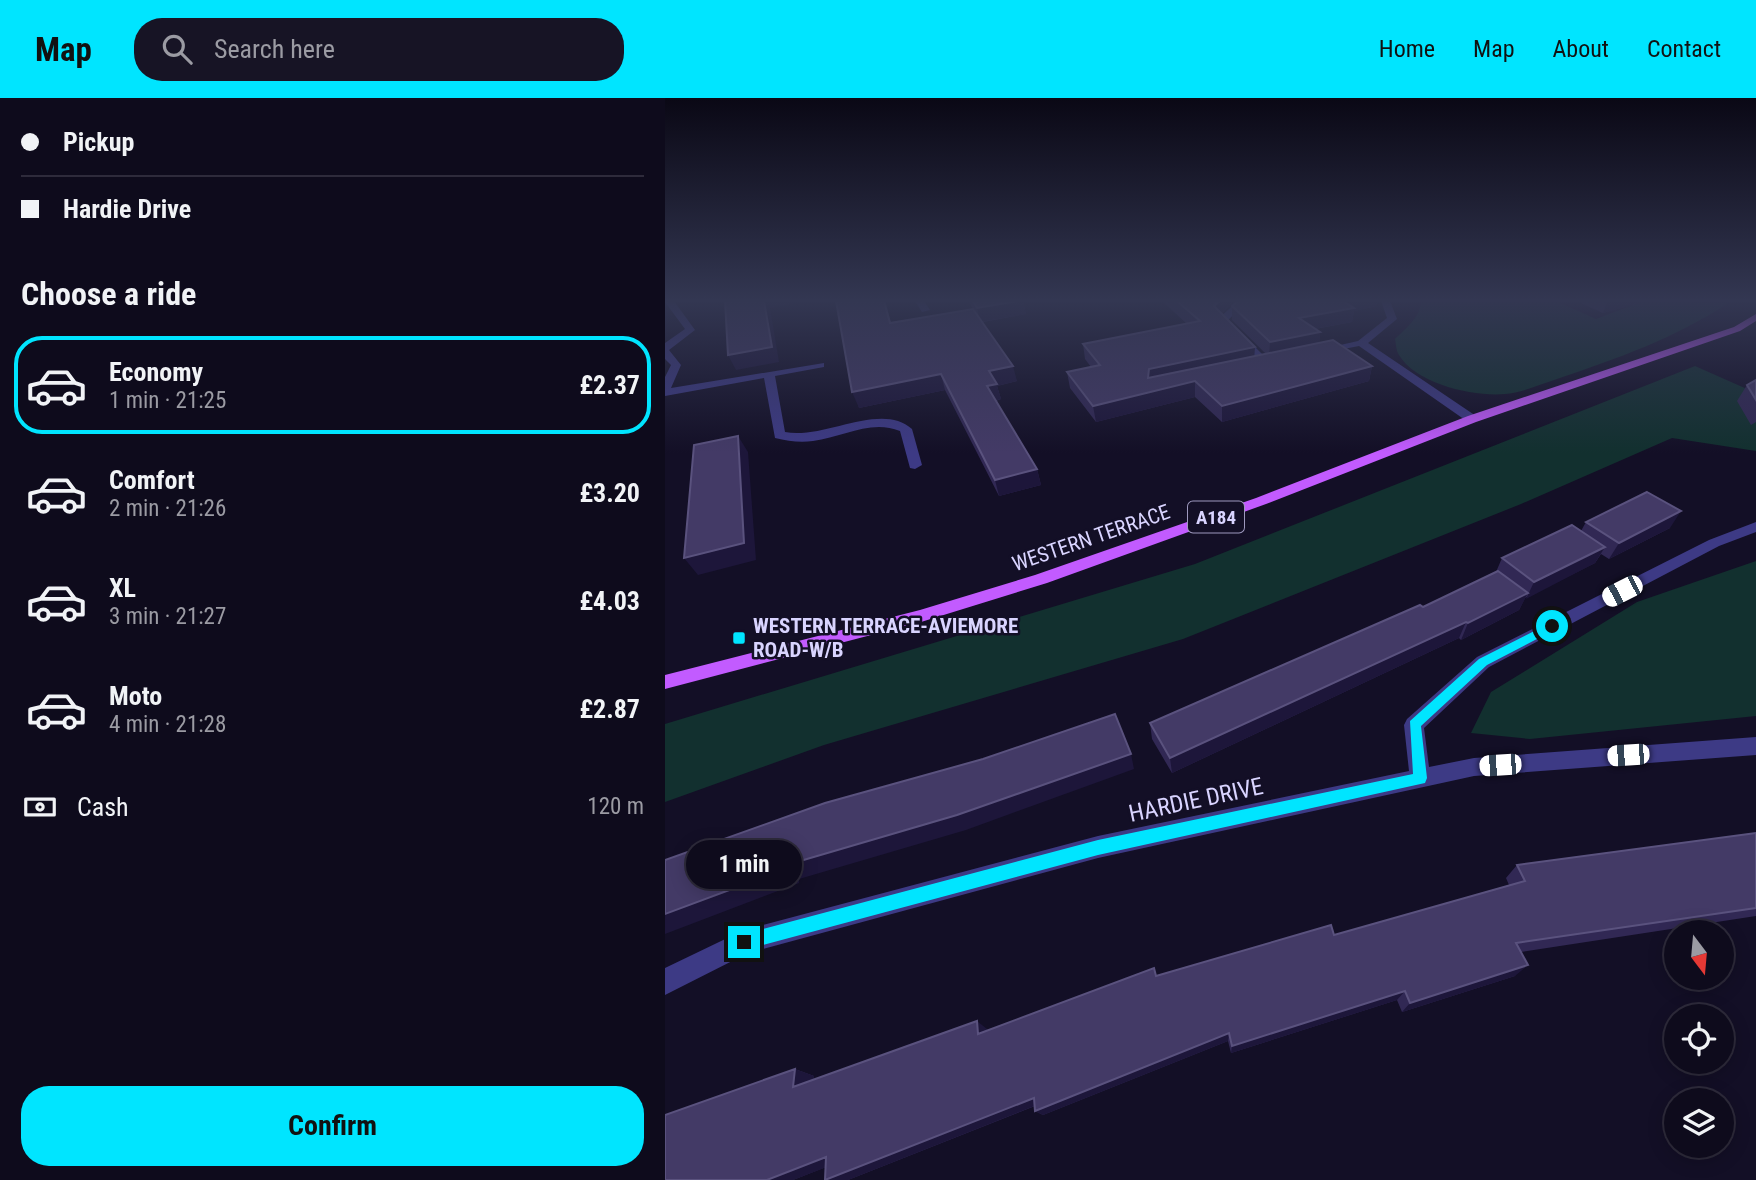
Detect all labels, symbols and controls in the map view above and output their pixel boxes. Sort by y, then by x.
search box [134,18,624,81]
text: Map [35,30,92,69]
icon: search [158,30,196,68]
text: Search here [214,34,335,64]
text: Home [1379,35,1435,63]
text: Map [1473,35,1515,63]
text: About [1553,35,1609,63]
text: Contact [1647,35,1721,63]
text: Pickup [63,127,134,157]
text: Hardie Drive [63,194,191,224]
text: Choose a ride [21,275,196,313]
icon: car [25,354,88,417]
text: Economy [109,357,203,387]
text: £2.37 [579,370,640,400]
text: 1 min · 21:25 [109,387,226,414]
icon: car [25,462,88,525]
text: Comfort [109,465,195,495]
text: £3.20 [579,478,640,508]
text: 2 min · 21:26 [109,495,226,522]
street label: WESTERN TERRACE [1009,500,1173,576]
road number: A184 [1188,502,1244,532]
icon: car [25,570,88,633]
car [1599,572,1646,610]
text: XL [109,573,136,603]
text: £4.03 [579,586,640,616]
text: 3 min · 21:27 [109,603,226,630]
route start [1536,610,1568,642]
place label: WESTERN TERRACE-AVIEMORE ROAD-W/B [753,614,1018,662]
marker: WESTERN TERRACE-AVIEMORE ROAD-W/B [731,630,747,646]
icon: car [25,678,88,741]
text: Moto [109,681,162,711]
text: £2.87 [579,694,640,724]
text: 4 min · 21:28 [109,711,226,738]
car [1607,743,1650,767]
car [1479,753,1522,777]
street label: HARDIE DRIVE [1126,772,1266,828]
icon: cash [21,788,59,826]
text: Cash [77,792,129,822]
text: 120 m [587,793,644,820]
callout: 1 min [686,840,802,890]
text: 1 min [718,851,770,878]
north arrow [1664,920,1734,990]
map controls [1664,920,1734,1158]
route end [728,926,760,958]
button: locate [1664,1004,1734,1074]
button: Confirm [21,1086,644,1166]
button: layers [1664,1088,1734,1158]

